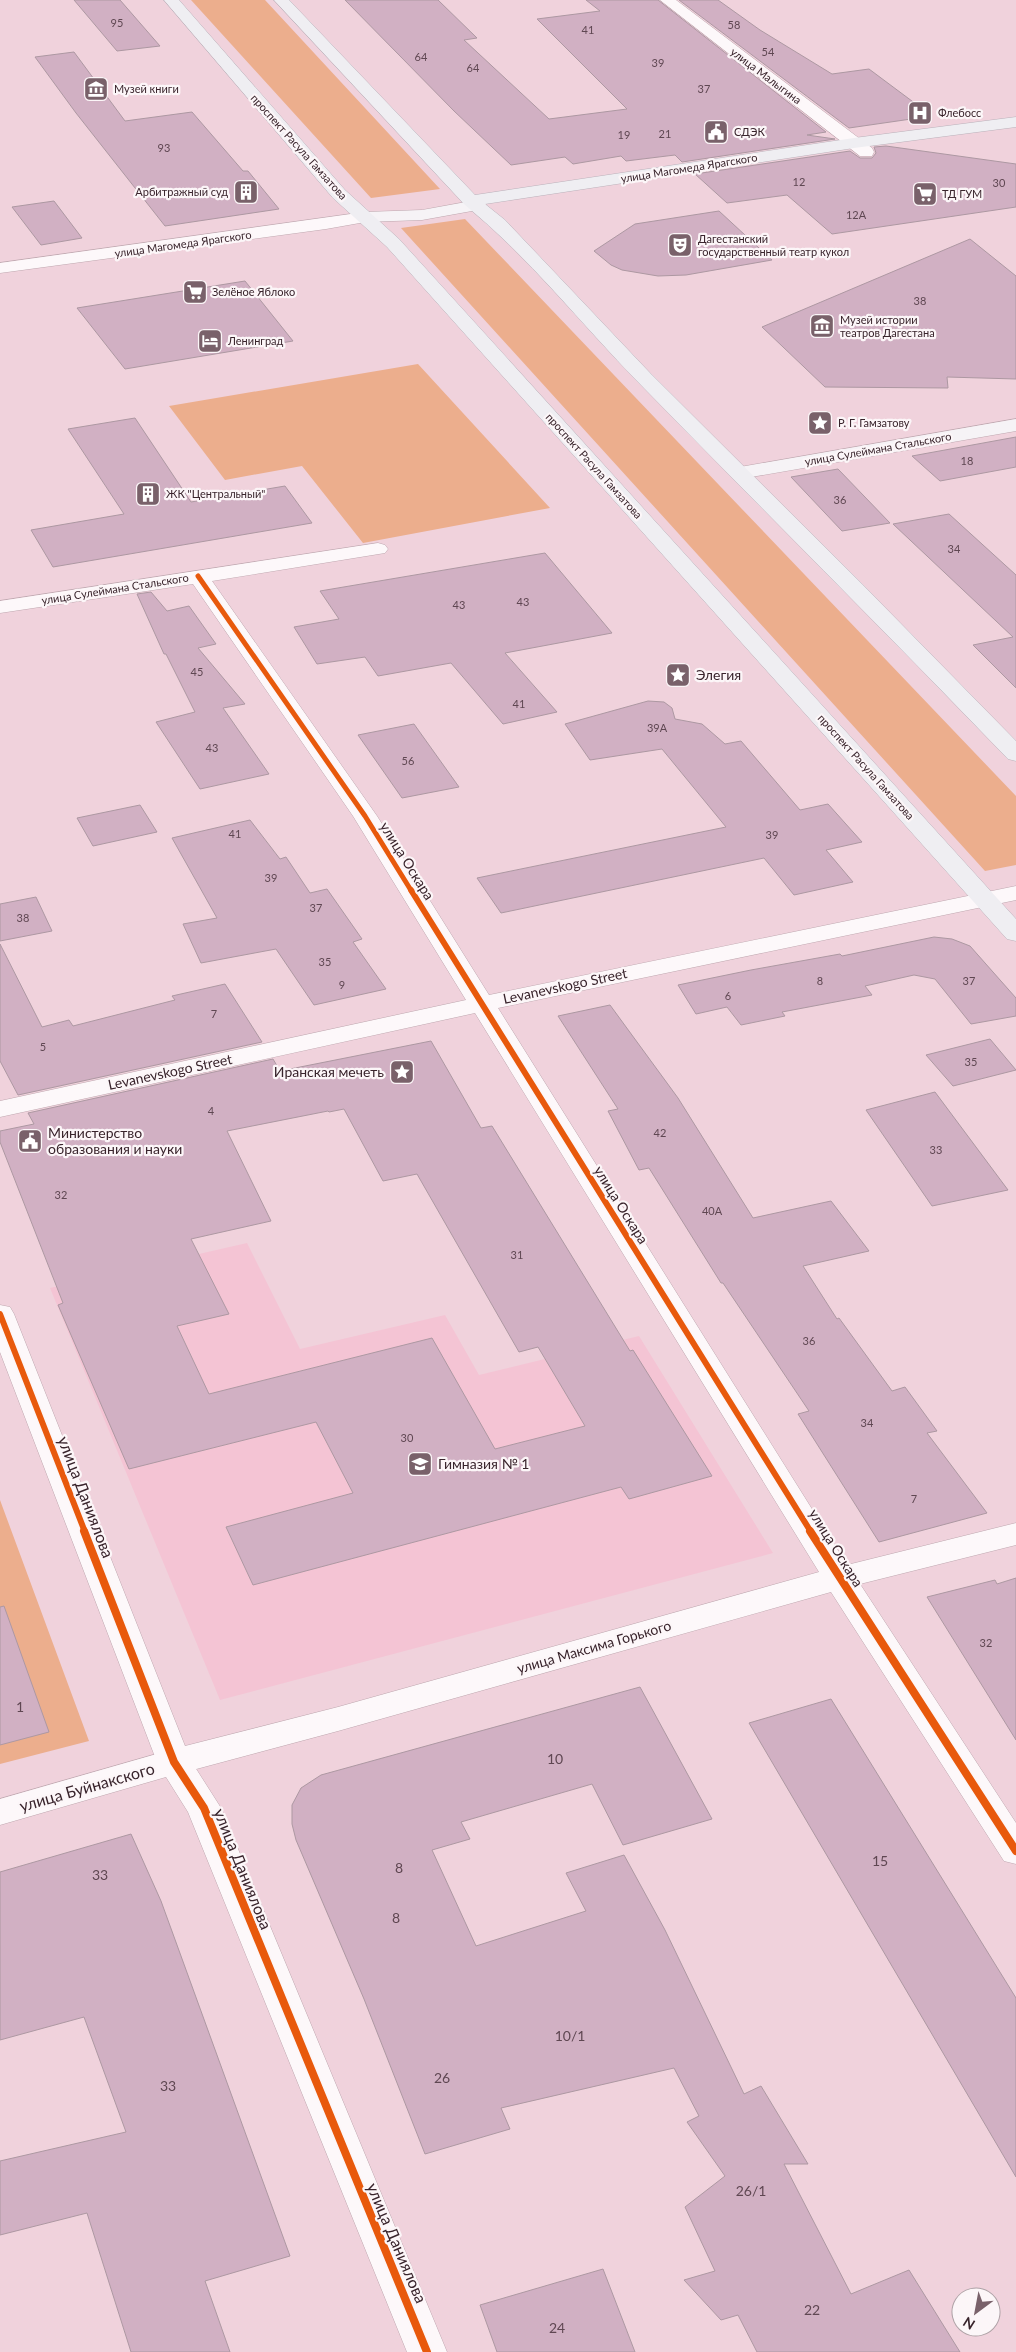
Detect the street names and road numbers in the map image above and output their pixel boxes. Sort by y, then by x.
street label: улица Малыгина [728,45,804,106]
street label: проспект Расула Гамзатова [249,91,350,202]
street label: улица Магомеда Ярагского [620,150,758,185]
street label: улица Магомеда Ярагского [114,227,252,260]
street label: проспект Расула Гамзатова [544,410,645,521]
street label: улица Сулеймана Стальского [804,429,952,468]
street label: улица Сулеймана Стальского [40,570,189,607]
street label: проспект Расула Гамзатова [816,711,917,822]
street label: улица Оскара [377,819,438,903]
street label: Levanevskogo Street [501,964,628,1007]
street label: Levanevskogo Street [106,1050,233,1093]
street label: улица Оскара [591,1163,652,1247]
street label: улица Даниялова [55,1433,118,1560]
street label: улица Оскара [806,1506,867,1590]
street label: улица Максима Горького [515,1616,673,1677]
street label: улица Буйнакского [17,1758,157,1815]
street label: улица Даниялова [211,1806,276,1932]
street label: улица Даниялова [364,2180,431,2306]

